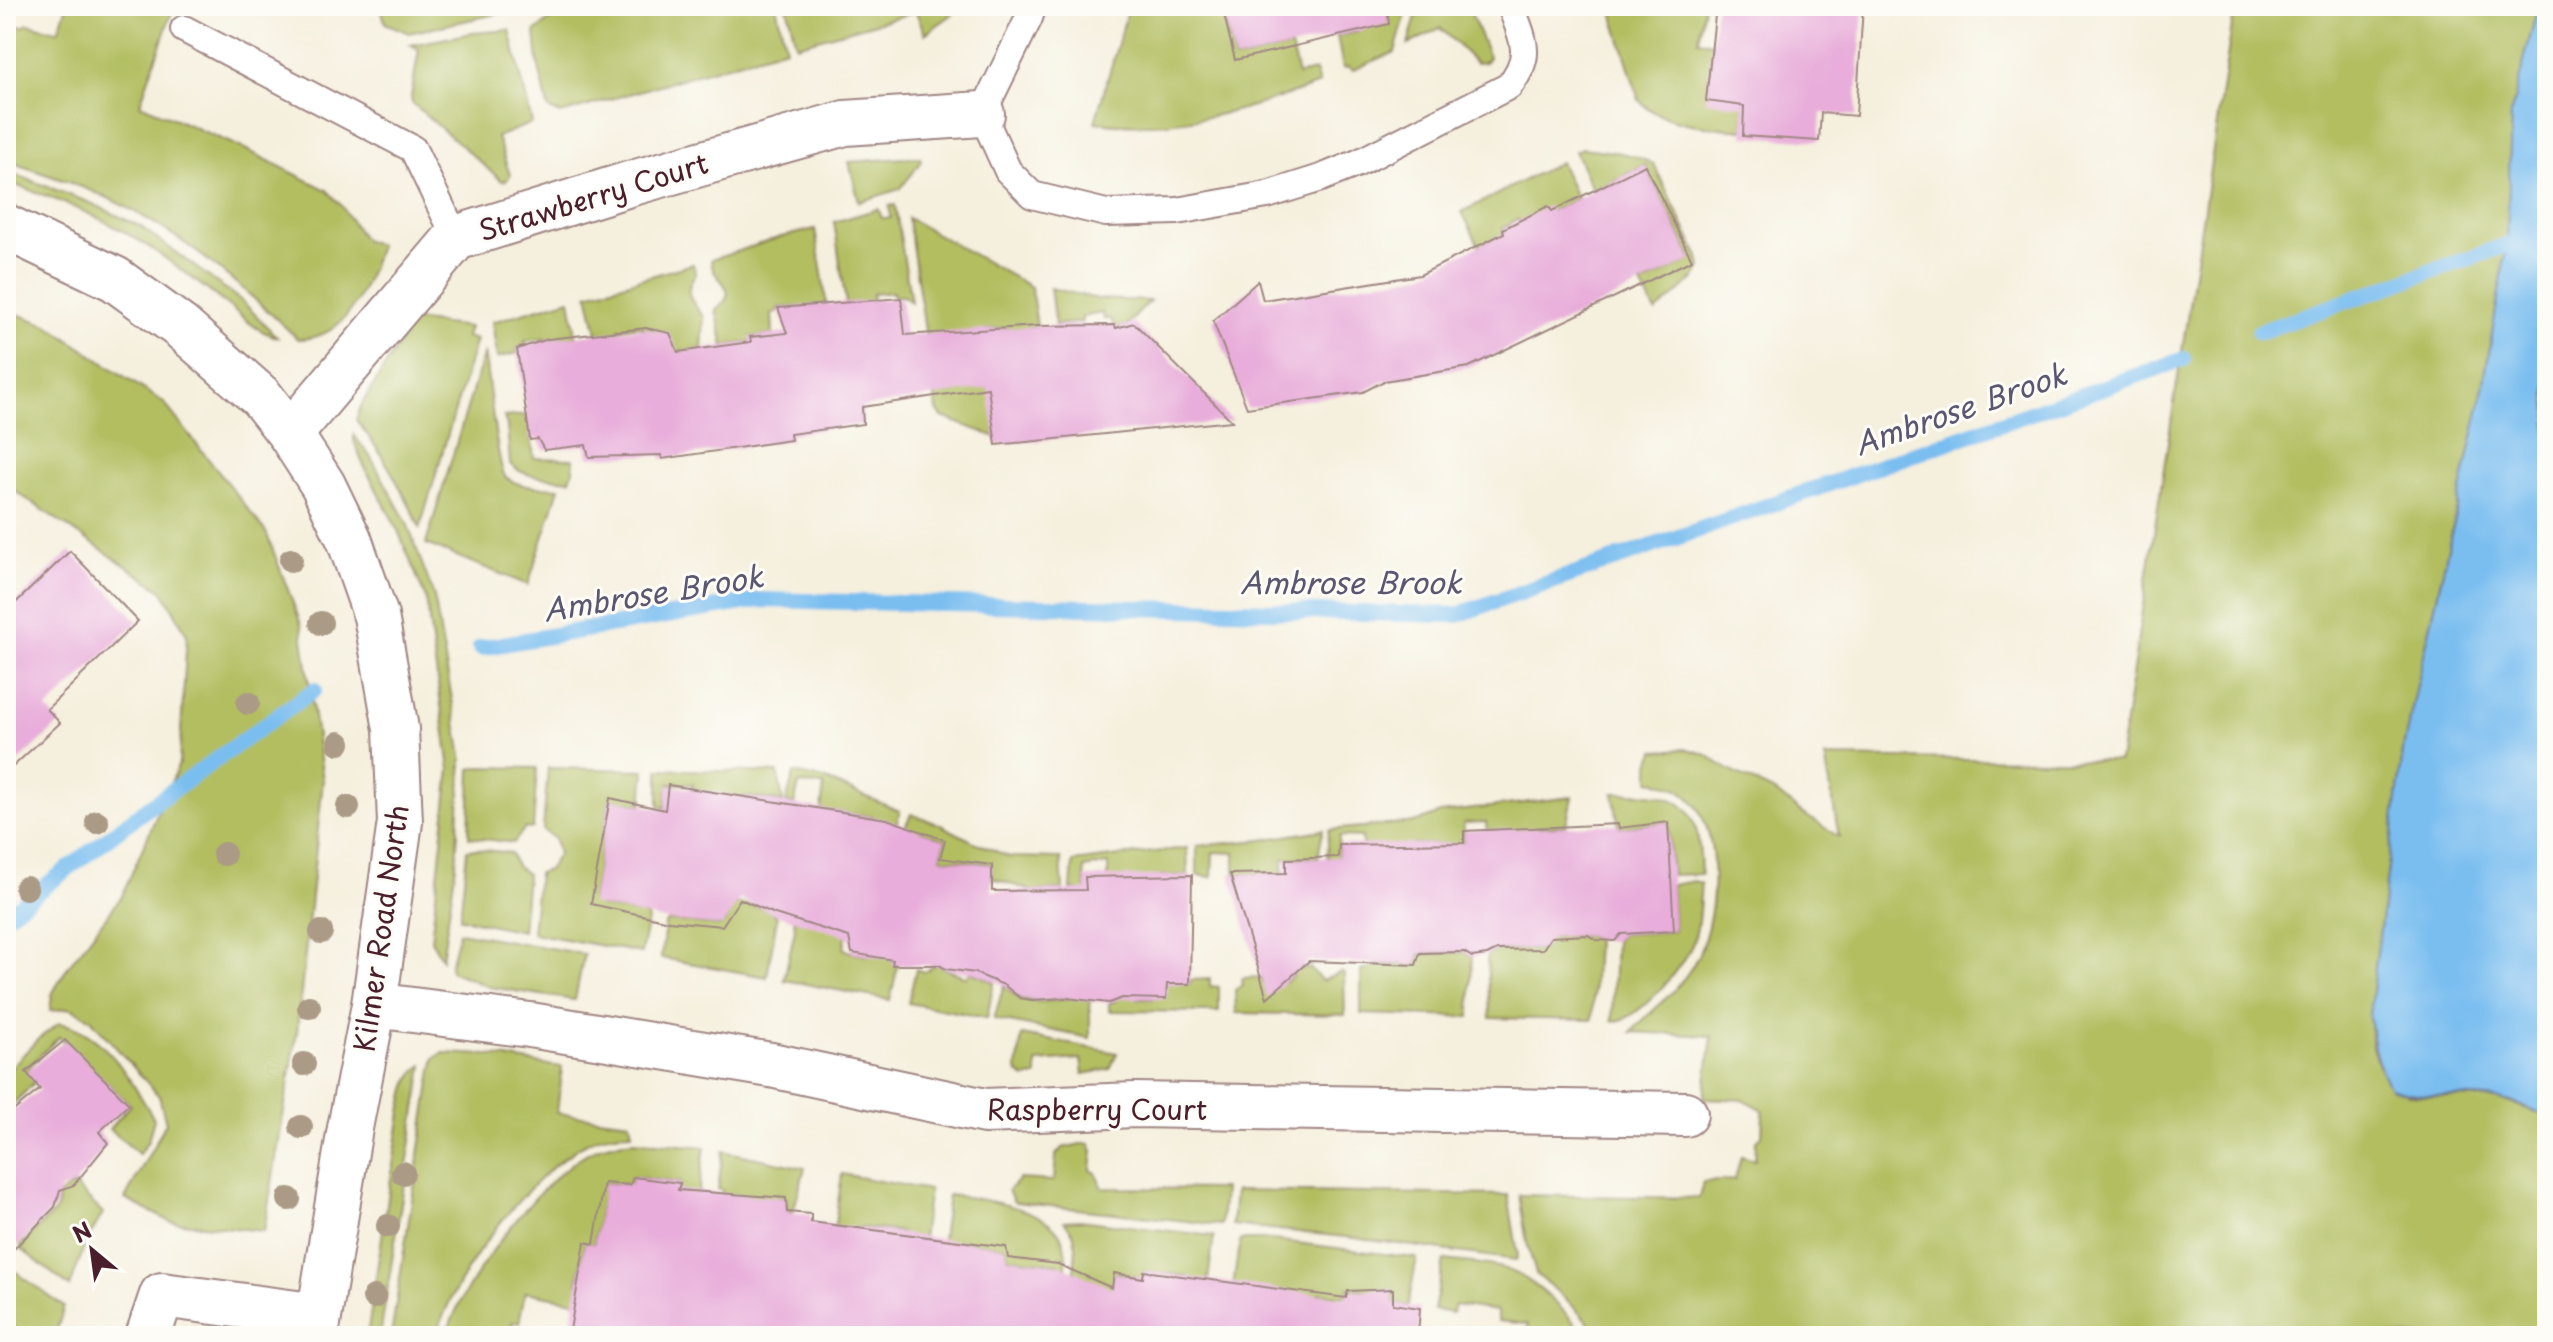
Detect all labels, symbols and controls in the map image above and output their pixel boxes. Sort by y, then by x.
street label: Strawberry Court [473,141,713,251]
water label: Ambrose Brook [1848,350,2074,465]
water label: Ambrose Brook [540,552,768,632]
water label: Ambrose Brook [1240,559,1464,604]
street label: Kilmer Road North [341,802,419,1054]
street label: Raspberry Court [987,1087,1207,1130]
north arrow [52,1210,132,1290]
text: N [66,1213,97,1250]

